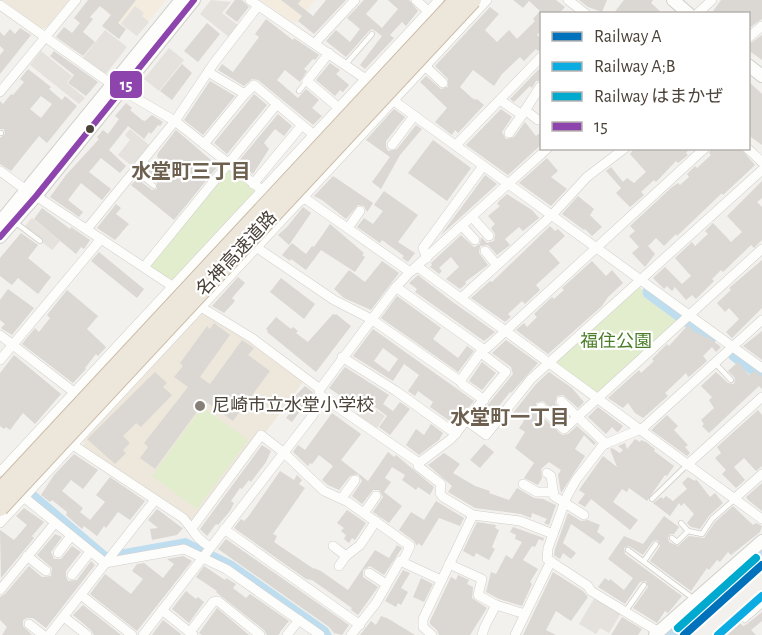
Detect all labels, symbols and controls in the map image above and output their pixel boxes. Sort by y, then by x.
legend [540,12,750,150]
text: Railway A [594,28,662,46]
text: Railway A;B [594,58,676,76]
line badge: 15 [109,70,143,99]
text: 15 [120,77,132,93]
text: Railway はまかぜ [594,87,723,106]
text: 15 [594,118,608,136]
unlabelled marker [84,123,96,135]
district label: 水堂町三丁目 [131,161,251,182]
street label: 名神高速道路 [192,207,280,300]
park label: 福住公園 [580,332,652,351]
place label: 尼崎市立水堂小学校 [212,395,374,415]
marker: 尼崎市立水堂小学校 [193,399,207,413]
district label: 水堂町一丁目 [450,407,570,428]

